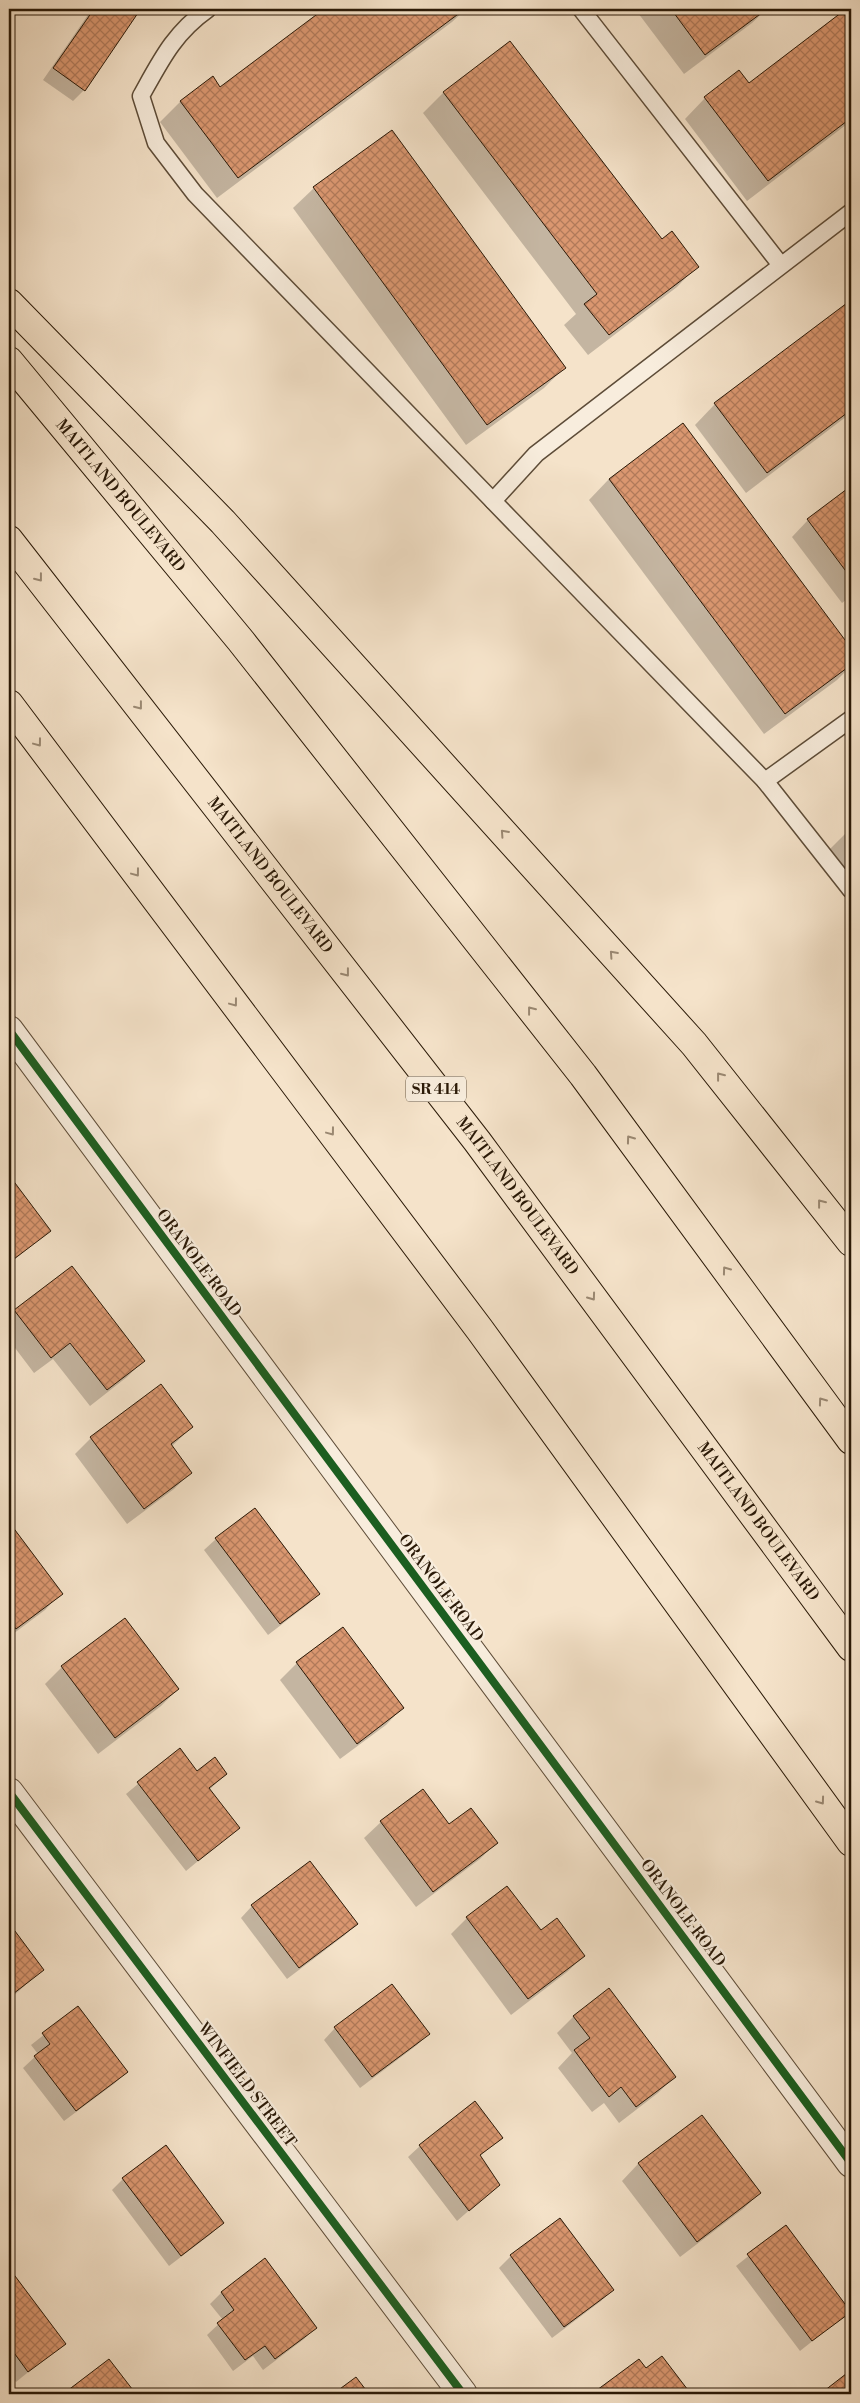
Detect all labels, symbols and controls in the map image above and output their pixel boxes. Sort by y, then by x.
street label: MAITLAND BOULEVARD [51,415,190,576]
one-way arrow [33,572,41,581]
one-way arrow [133,701,142,710]
one-way arrow [32,737,41,747]
street label: MAITLAND BOULEVARD [203,793,337,957]
one-way arrow [501,830,510,839]
one-way arrow [130,867,139,877]
one-way arrow [610,950,619,959]
one-way arrow [340,967,349,977]
one-way arrow [228,997,236,1006]
one-way arrow [529,1007,537,1016]
one-way arrow [718,1073,726,1082]
road number: SR 414 [406,1076,466,1102]
street label: MAITLAND BOULEVARD [452,1113,583,1279]
one-way arrow [326,1126,334,1135]
one-way arrow [627,1135,636,1145]
one-way arrow [818,1200,827,1209]
street label: ORANOLE ROAD [152,1205,246,1321]
one-way arrow [723,1266,732,1276]
one-way arrow [587,1291,595,1300]
one-way arrow [820,1398,828,1407]
street label: MAITLAND BOULEVARD [693,1438,824,1605]
street label: ORANOLE ROAD [394,1530,488,1646]
one-way arrow [816,1795,824,1804]
street label: ORANOLE ROAD [636,1855,730,1971]
street label: WINFIELD STREET [193,2018,300,2151]

